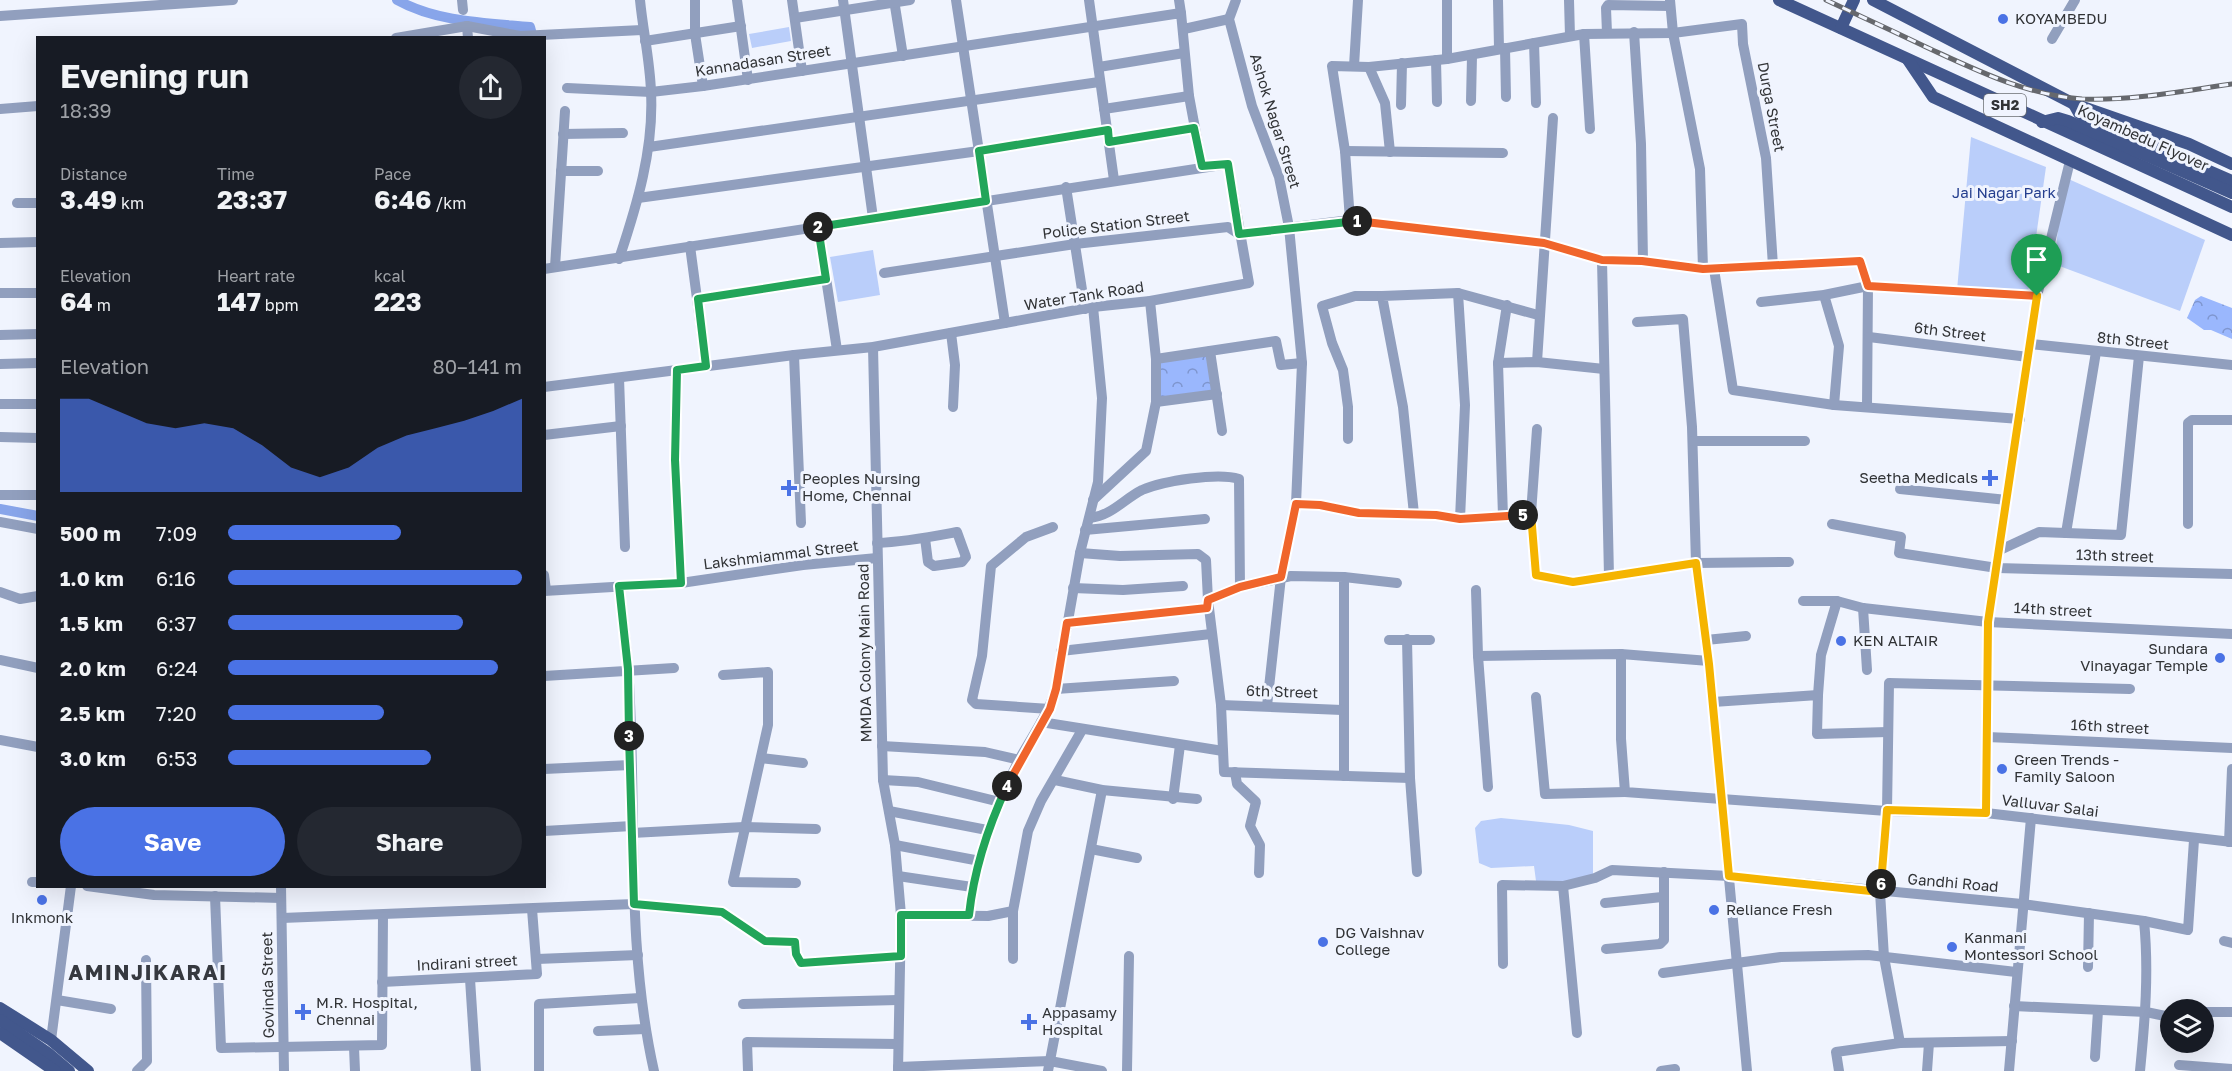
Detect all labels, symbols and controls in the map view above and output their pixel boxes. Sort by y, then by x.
place label: KOYAMBEDU [2015,9,2107,27]
marker: KOYAMBEDU [1996,12,2010,26]
street label: Kannadasan Street [694,40,832,80]
street label: Ashok Nagar Street [1247,51,1305,190]
text: Evening run [60,56,249,95]
button: share [459,56,522,119]
street label: Durga Street [1754,60,1790,153]
road number: SH2 [1984,94,2026,116]
text: 18:39 [60,98,112,122]
street label: Koyambedu Flyover [2075,100,2212,174]
text: Distance [60,164,127,184]
text: Time [217,164,255,184]
text: Pace [374,164,411,184]
park label: Jai Nagar Park [1952,183,2057,201]
text: 3.49 [60,184,117,215]
text: 23:37 [217,184,287,215]
text: 6:46 [374,184,432,215]
text: km [117,193,144,213]
text: /km [432,193,466,213]
street label: Police Station Street [1041,206,1191,242]
pin: 1 [1342,206,1372,236]
text: 1 [1353,211,1361,231]
pin: 2 [803,212,833,242]
text: 2 [813,217,823,237]
pin [2011,234,2062,296]
icon: arrive [2020,243,2053,276]
text: Elevation [60,266,131,286]
text: Heart rate [217,266,295,286]
text: kcal [374,266,406,286]
street label: Water Tank Road [1023,277,1145,313]
text: 64 [60,286,93,317]
text: 147 [217,286,261,317]
text: 223 [374,286,422,317]
text: m [93,295,111,315]
text: bpm [261,295,299,315]
street label: 6th Street [1913,318,1987,344]
street label: 8th Street [2096,327,2170,353]
text: Elevation [60,354,149,378]
text: 80–141 m [433,354,522,378]
place label: Seetha Medicals [1859,468,1978,486]
place label: Peoples Nursing Home, Chennai [802,469,920,504]
marker: Seetha Medicals [1983,471,1997,485]
marker: Peoples Nursing Home, Chennai [780,479,798,497]
pin: 5 [1508,500,1538,530]
text: 5 [1518,505,1528,525]
text: 500 m [60,521,121,545]
text: 7:09 [156,521,197,545]
street label: Lakshmiammal Street [702,536,860,572]
street label: 13th street [2076,545,2154,565]
street label: MMDA Colony Main Road [853,563,875,743]
text: 1.0 km [60,566,124,590]
text: 6:16 [156,566,196,590]
street label: 14th street [2013,598,2093,620]
text: 1.5 km [60,611,123,635]
text: 6:37 [156,611,196,635]
place label: KEN ALTAIR [1853,631,1938,649]
marker: KEN ALTAIR [1834,634,1848,648]
place label: Sundara Vinayagar Temple [2080,639,2208,674]
marker: Sundara Vinayagar Temple [2213,651,2227,665]
text: 2.0 km [60,656,126,680]
text: 6:24 [156,656,198,680]
street label: 6th Street [1246,681,1319,701]
text: 2.5 km [60,701,125,725]
text: 7:20 [156,701,197,725]
street label: 16th street [2070,715,2150,737]
pin: 3 [614,721,644,751]
text: 3 [624,726,634,746]
text: 3.0 km [60,746,126,770]
text: 6:53 [156,746,197,770]
place label: Green Trends - Family Saloon [2014,750,2119,785]
marker: Green Trends - Family Saloon [1995,762,2009,776]
pin: 4 [992,771,1022,801]
text: 4 [1002,776,1012,796]
street label: Valluvar Salai [2001,790,2100,820]
button: Save [60,807,285,876]
button: Share [297,807,522,876]
pin: 6 [1866,869,1896,899]
street label: Gandhi Road [1907,869,1999,895]
text: 6 [1876,874,1886,894]
marker: Inkmonk [35,893,49,907]
place label: Reliance Fresh [1726,900,1832,918]
marker: Reliance Fresh [1707,903,1721,917]
place label: Inkmonk [11,908,74,926]
place label: DG Vaishnav College [1335,923,1425,958]
place label: Kanmani Montessori School [1964,928,2098,963]
street label: Govinda Street [257,931,277,1039]
marker: DG Vaishnav College [1316,935,1330,949]
marker: Kanmani Montessori School [1945,940,1959,954]
street label: Indirani street [416,950,518,974]
district label: AMINJIKARAI [68,959,228,985]
place label: M.R. Hospital, Chennai [316,993,418,1028]
map controls [2160,999,2214,1053]
button: layers [2160,999,2214,1053]
marker: M.R. Hospital, Chennai [294,1003,312,1021]
place label: Appasamy Hospital [1042,1003,1117,1038]
marker: Appasamy Hospital [1020,1013,1038,1031]

